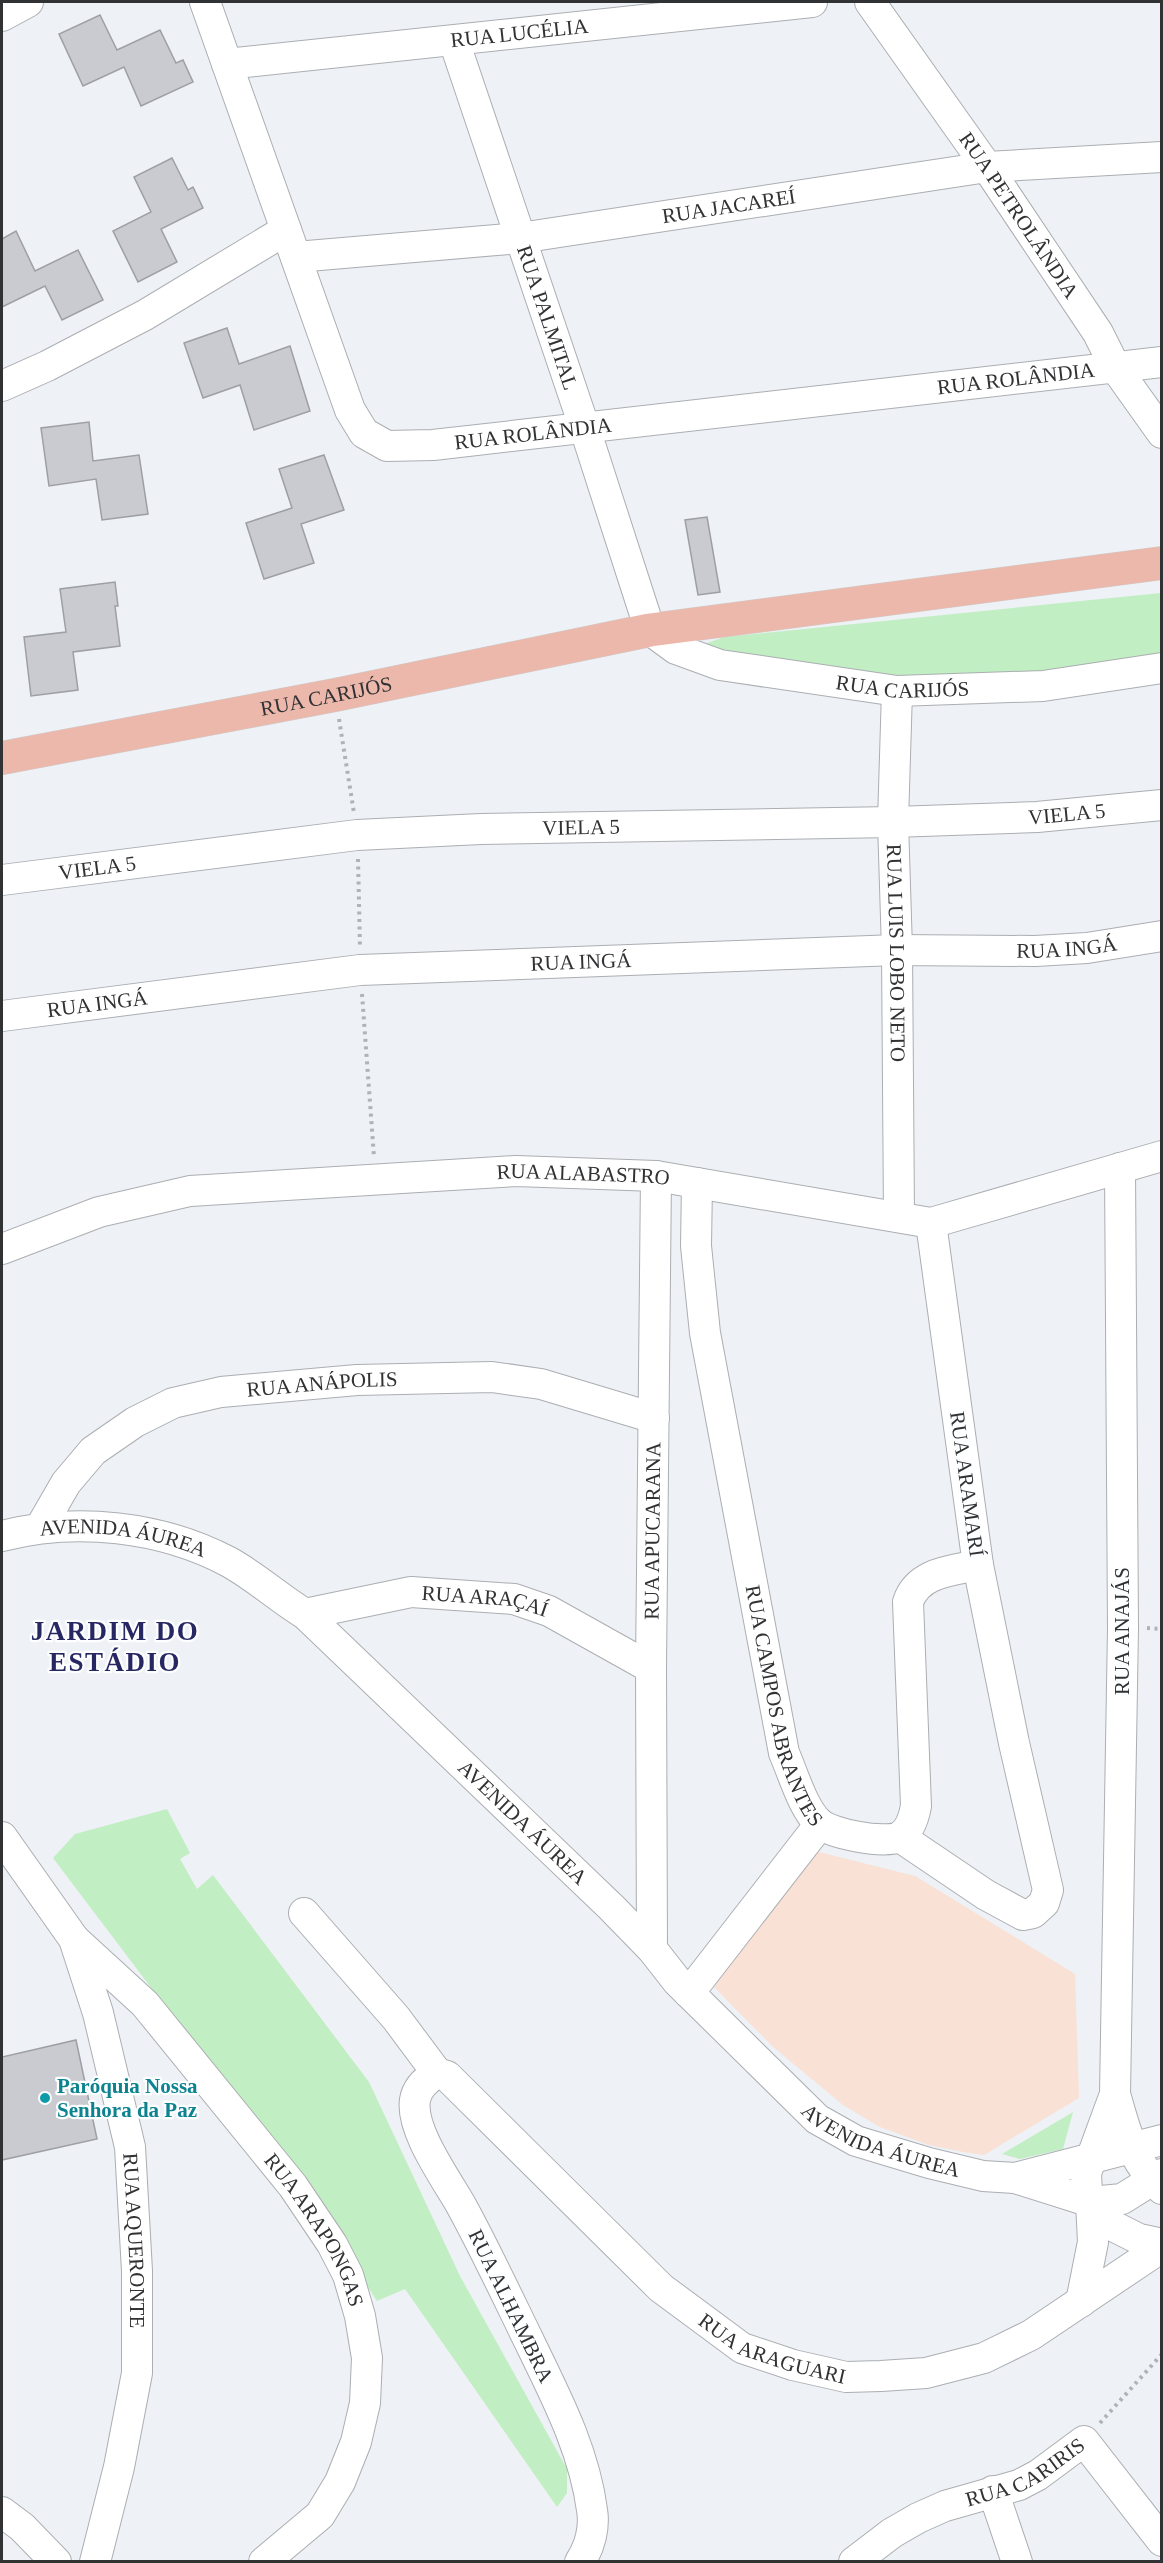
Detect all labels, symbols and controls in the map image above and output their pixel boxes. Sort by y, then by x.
street label: RUA LUCÉLIA [449,14,590,52]
street label: RUA PETROLÂNDIA [954,127,1084,304]
street label: RUA JACAREÍ [660,184,797,228]
street label: RUA PALMITAL [512,242,583,393]
street label: RUA ROLÂNDIA [936,358,1097,400]
street label: RUA ROLÂNDIA [453,413,614,454]
street label: RUA CARIJÓS [834,670,970,703]
street label: RUA CARIJÓS [258,672,394,721]
street label: VIELA 5 [1028,798,1106,829]
street label: VIELA 5 [542,815,620,840]
street label: RUA LUIS LOBO NETO [882,843,910,1062]
street label: VIELA 5 [57,851,137,885]
street label: RUA INGÁ [1016,931,1119,963]
street label: RUA INGÁ [530,948,633,976]
street label: RUA INGÁ [46,985,150,1022]
street label: RUA ALABASTRO [496,1159,672,1190]
street label: RUA ANÁPOLIS [246,1367,398,1402]
street label: RUA ARAMARÍ [945,1410,989,1558]
street label: RUA APUCARANA [639,1441,665,1620]
street label: AVENIDA ÁUREA [38,1514,211,1562]
street label: RUA ANAJÁS [1110,1567,1134,1695]
street label: RUA ARAÇAÍ [421,1581,551,1622]
street label: RUA CAMPOS ABRANTES [741,1583,828,1831]
district label: JARDIM DO ESTÁDIO [31,1616,199,1677]
street label: AVENIDA ÁUREA [453,1755,593,1890]
place label: Paróquia Nossa Senhora da Paz [57,2074,198,2122]
marker: Paróquia Nossa Senhora da Paz [38,2091,52,2105]
street label: AVENIDA ÁUREA [797,2099,963,2182]
street label: RUA ARAPONGAS [259,2148,369,2309]
street label: RUA AQUERONTE [118,2152,149,2328]
street label: RUA ALHAMBRA [464,2225,559,2387]
street label: RUA ARAGUARI [694,2308,848,2389]
street label: RUA CARIRIS [963,2433,1089,2512]

